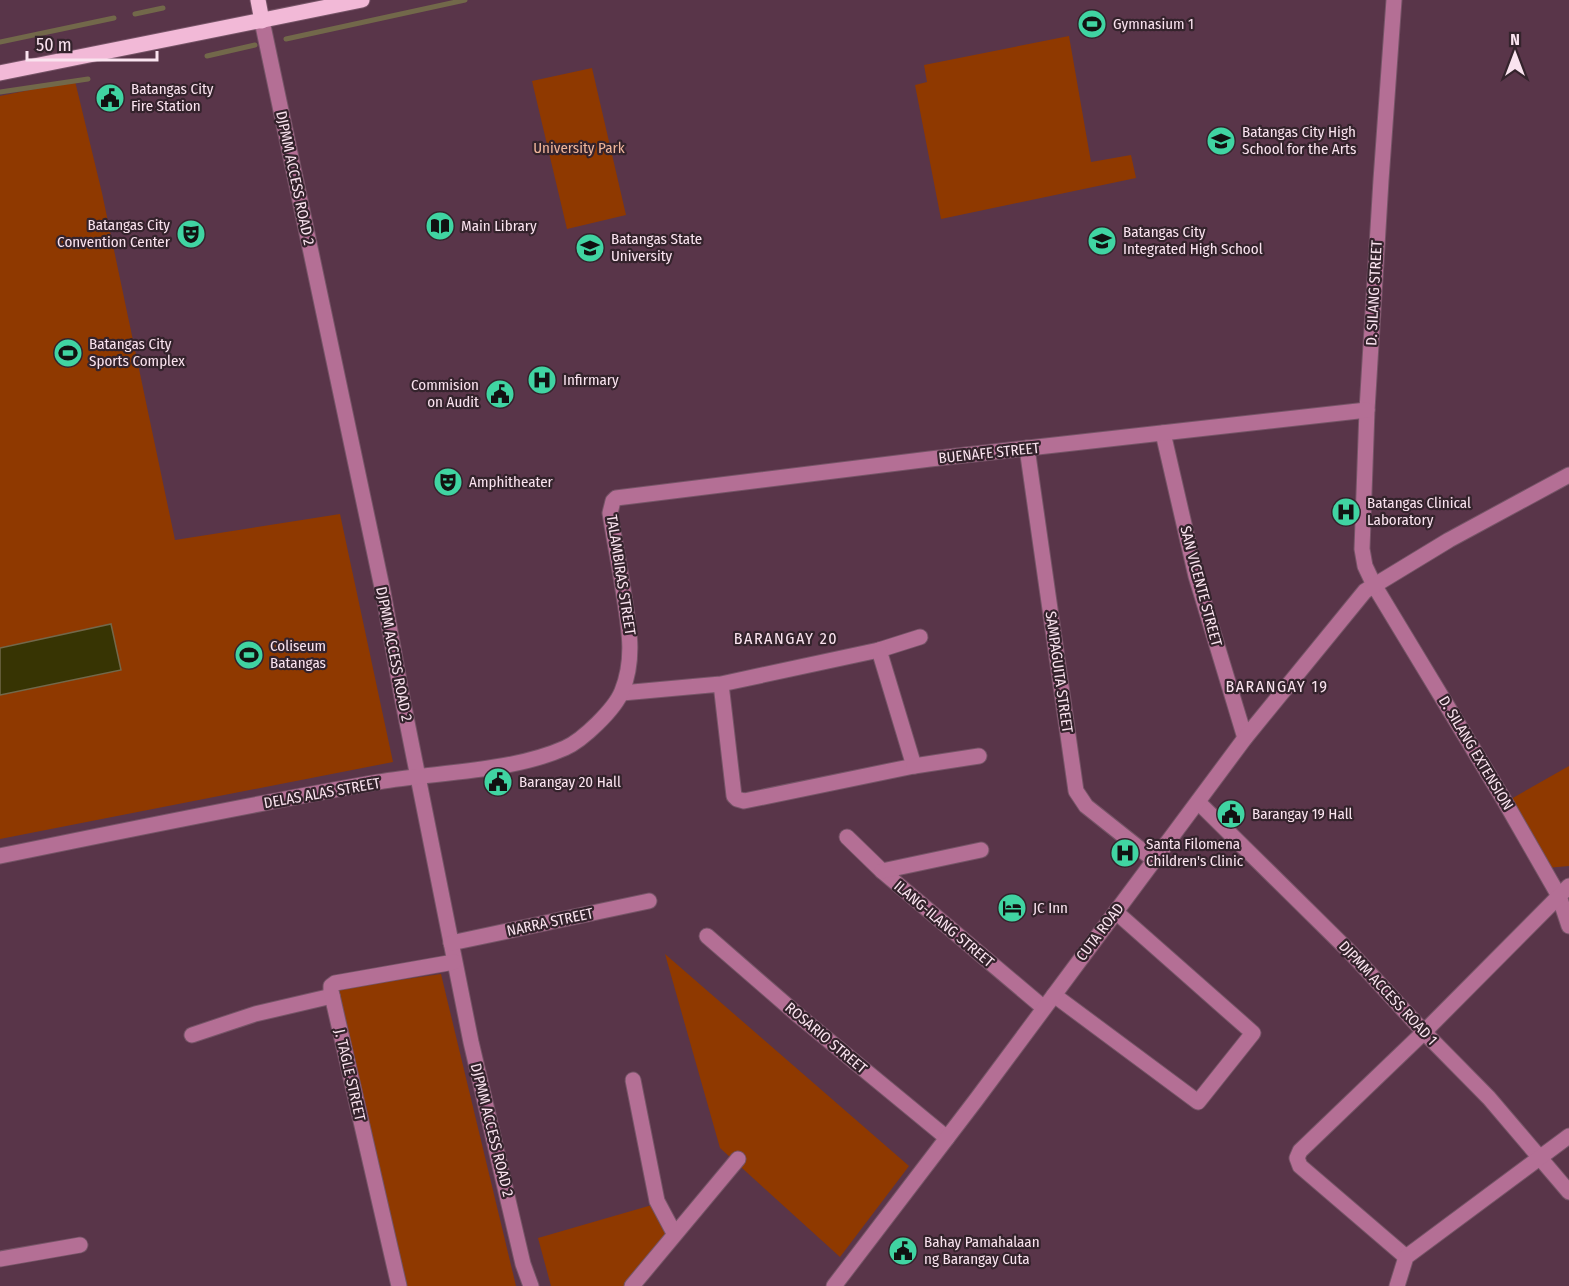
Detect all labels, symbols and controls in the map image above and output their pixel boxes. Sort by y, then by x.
sports icon: Gymnasium 1 [1076,8,1108,40]
place label: Gymnasium 1 [1113,15,1194,33]
scale bar [27,24,158,62]
north arrow [1485,24,1545,84]
text: N [1510,30,1520,49]
text: 50 m [36,34,72,56]
place label: Batangas City Fire Station [131,80,214,115]
public building icon: Batangas City Fire Station [94,82,126,114]
street label: DJPMM ACCESS ROAD 2 [272,109,318,247]
place label: Batangas City High School for the Arts [1242,123,1356,158]
school or university icon: Batangas City High School for the Arts [1205,125,1237,157]
park label: University Park [533,139,625,157]
library icon: Main Library [424,210,456,242]
place label: Batangas City Convention Center [57,216,171,251]
place label: Main Library [461,217,537,235]
theatre icon: Batangas City Convention Center [175,218,207,250]
place label: Batangas City Integrated High School [1123,223,1263,258]
school or university icon: Batangas City Integrated High School [1086,225,1118,257]
place label: Batangas State University [611,230,702,265]
school or university icon: Batangas State University [574,232,606,264]
street label: D. SILANG STREET [1362,240,1386,346]
place label: Batangas City Sports Complex [89,335,185,370]
sports icon: Batangas City Sports Complex [52,337,84,369]
hospital icon: Infirmary [526,364,558,396]
place label: Infirmary [563,371,619,389]
place label: Commision on Audit [411,376,479,411]
public building icon: Commision on Audit [484,378,516,410]
street label: BUENAFE STREET [938,439,1040,467]
theatre icon: Amphitheater [432,466,464,498]
place label: Amphitheater [469,473,554,491]
place label: Batangas Clinical Laboratory [1367,494,1471,529]
hospital icon: Batangas Clinical Laboratory [1330,496,1362,528]
street label: TALAMBIRAS STREET [603,513,639,637]
street label: SAN VICENTE STREET [1176,524,1226,648]
street label: DJPMM ACCESS ROAD 2 [372,585,416,723]
street label: SAMPAGUITA STREET [1042,610,1076,734]
district label: BARANGAY 20 [734,629,838,648]
place label: Coliseum Batangas [270,637,326,672]
sports icon: Coliseum Batangas [233,639,265,671]
district label: BARANGAY 19 [1226,677,1328,696]
street label: D. SILANG EXTENSION [1435,693,1517,813]
public building icon: Barangay 20 Hall [482,766,514,798]
place label: Barangay 20 Hall [519,773,621,791]
street label: DELAS ALAS STREET [262,774,382,812]
public building icon: Barangay 19 Hall [1215,798,1247,830]
place label: Barangay 19 Hall [1252,805,1353,823]
place label: Santa Filomena Children's Clinic [1146,835,1244,870]
hospital icon: Santa Filomena Children's Clinic [1109,837,1141,869]
street label: ILANG-ILANG STREET [890,877,998,971]
hotel icon: JC Inn [996,892,1028,924]
place label: JC Inn [1033,899,1068,917]
street label: CUTA ROAD [1072,899,1128,965]
street label: NARRA STREET [505,904,595,940]
street label: DJPMM ACCESS ROAD 1 [1335,937,1441,1049]
street label: ROSARIO STREET [782,999,871,1077]
street label: J. TAGLE STREET [331,1027,369,1123]
street label: DJPMM ACCESS ROAD 2 [467,1061,517,1199]
place label: Bahay Pamahalaan ng Barangay Cuta [924,1233,1040,1268]
public building icon: Bahay Pamahalaan ng Barangay Cuta [887,1235,919,1267]

